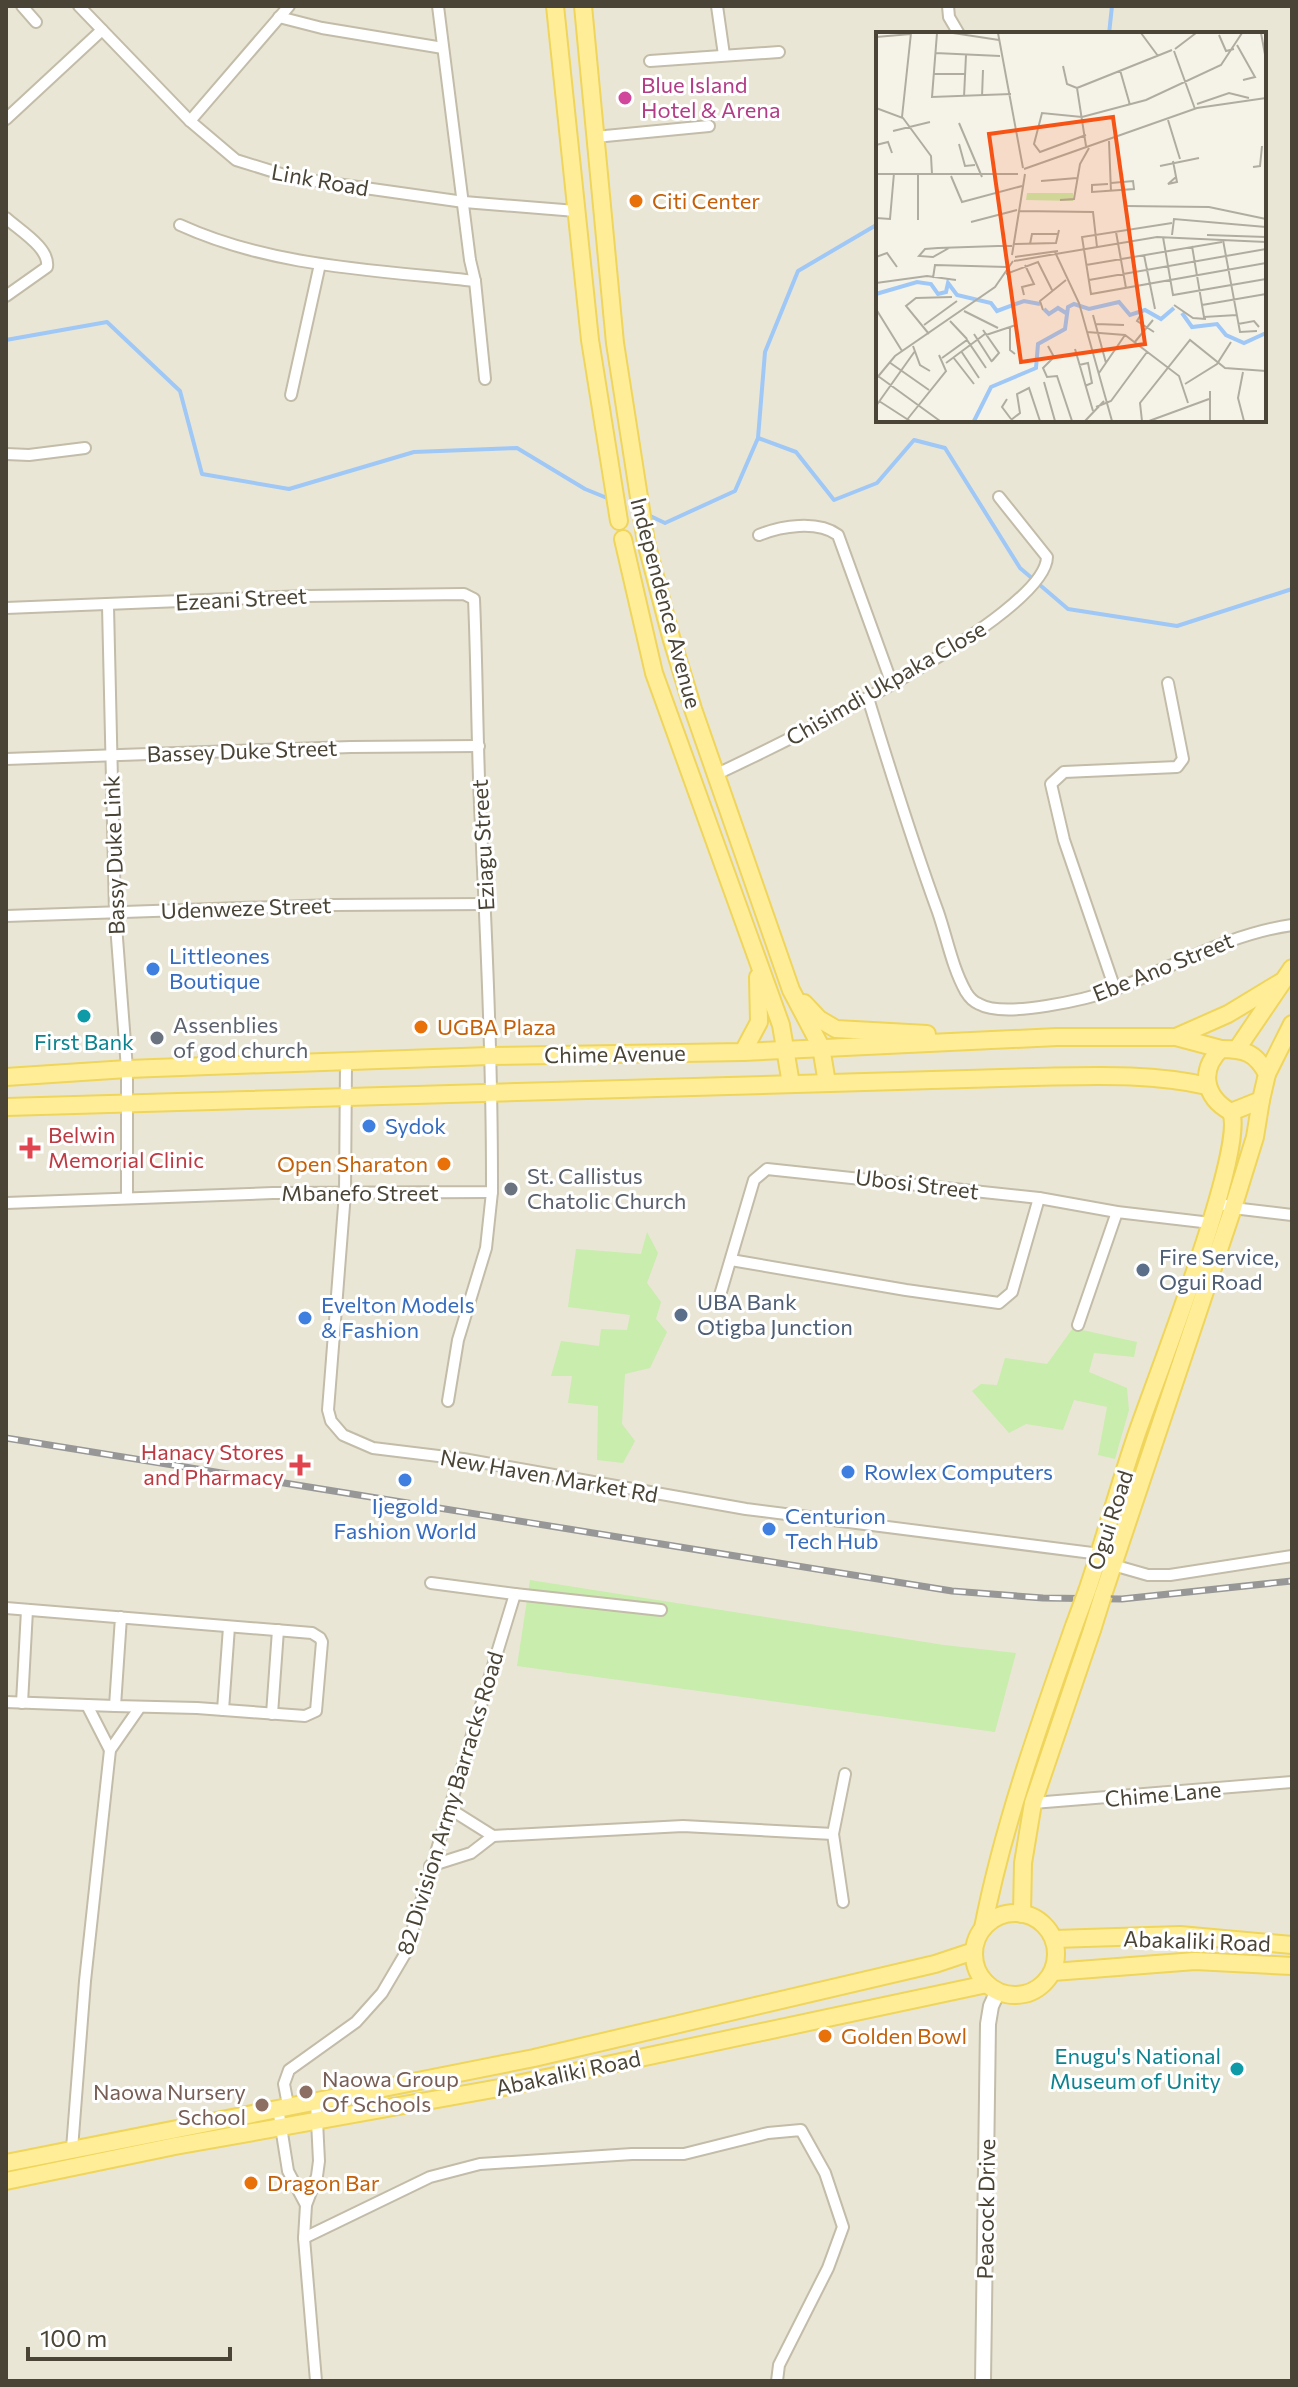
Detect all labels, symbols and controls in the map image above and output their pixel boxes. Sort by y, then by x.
inset map [876,32,1266,422]
place label: Blue Island Hotel & Arena [641,71,780,123]
marker: Blue Island Hotel & Arena [616,89,634,107]
street label: Link Road [269,158,371,201]
place label: Citi Center [652,187,760,214]
marker: Citi Center [627,192,645,210]
street label: Independence Avenue [625,494,708,711]
street label: Ezeani Street [174,582,307,615]
street label: Chisimdi Ukpaka Close [781,614,990,751]
street label: Bassey Duke Street [146,734,338,767]
street label: Bassy Duke Link [97,775,130,935]
street label: Eziagu Street [466,779,499,912]
street label: Udenweze Street [160,891,332,924]
street label: Ebe Ano Street [1089,926,1237,1007]
place label: Littleones Boutique [169,942,270,994]
marker: Littleones Boutique [144,960,162,978]
marker: First Bank [75,1007,93,1025]
place label: Assenblies of god church [173,1011,308,1063]
place label: UGBA Plaza [437,1013,556,1040]
marker: UGBA Plaza [412,1018,430,1036]
place label: First Bank [34,1028,134,1055]
marker: Assenblies of god church [148,1029,166,1047]
street label: Chime Avenue [544,1039,686,1068]
place label: Sydok [385,1112,446,1139]
marker: Sydok [360,1117,378,1135]
place label: Belwin Memorial Clinic [48,1121,204,1173]
marker: Belwin Memorial Clinic [19,1137,41,1159]
place label: Open Sharaton [277,1150,428,1177]
marker: Open Sharaton [435,1155,453,1173]
place label: St. Callistus Chatolic Church [527,1162,686,1214]
street label: Ubosi Street [854,1163,980,1204]
street label: Mbanefo Street [281,1179,439,1206]
marker: St. Callistus Chatolic Church [502,1180,520,1198]
place label: Fire Service, Ogui Road [1159,1243,1279,1295]
marker: Fire Service, Ogui Road [1134,1261,1152,1279]
place label: UBA Bank Otigba Junction [697,1288,853,1340]
place label: Evelton Models & Fashion [321,1291,475,1343]
marker: UBA Bank Otigba Junction [672,1306,690,1324]
marker: Evelton Models & Fashion [296,1309,314,1327]
place label: Hanacy Stores and Pharmacy [141,1438,284,1490]
street label: New Haven Market Rd [438,1443,660,1508]
marker: Hanacy Stores and Pharmacy [291,1456,309,1474]
place label: Rowlex Computers [864,1458,1053,1485]
marker: Rowlex Computers [839,1463,857,1481]
street label: Ogui Road [1081,1466,1138,1573]
marker: Ijegold Fashion World [396,1471,414,1489]
place label: Ijegold Fashion World [333,1492,477,1544]
place label: Centurion Tech Hub [785,1502,886,1554]
marker: Centurion Tech Hub [760,1520,778,1538]
street label: 82 Division Army Barracks Road [390,1648,509,1958]
street label: Chime Lane [1104,1775,1222,1812]
street label: Abakaliki Road [1123,1924,1271,1957]
place label: Golden Bowl [841,2022,967,2049]
marker: Golden Bowl [816,2027,834,2045]
place label: Enugu's National Museum of Unity [1050,2042,1221,2094]
street label: Abakaliki Road [493,2044,643,2101]
marker: Enugu's National Museum of Unity [1228,2060,1246,2078]
place label: Naowa Group Of Schools [322,2065,459,2117]
place label: Naowa Nursery School [93,2078,246,2130]
marker: Naowa Group Of Schools [297,2083,315,2101]
marker: Naowa Nursery School [253,2096,271,2114]
street label: Peacock Drive [971,2138,1000,2280]
place label: Dragon Bar [267,2169,380,2196]
marker: Dragon Bar [242,2174,260,2192]
scale bar [28,2311,230,2361]
text: 100 m [40,2323,107,2352]

